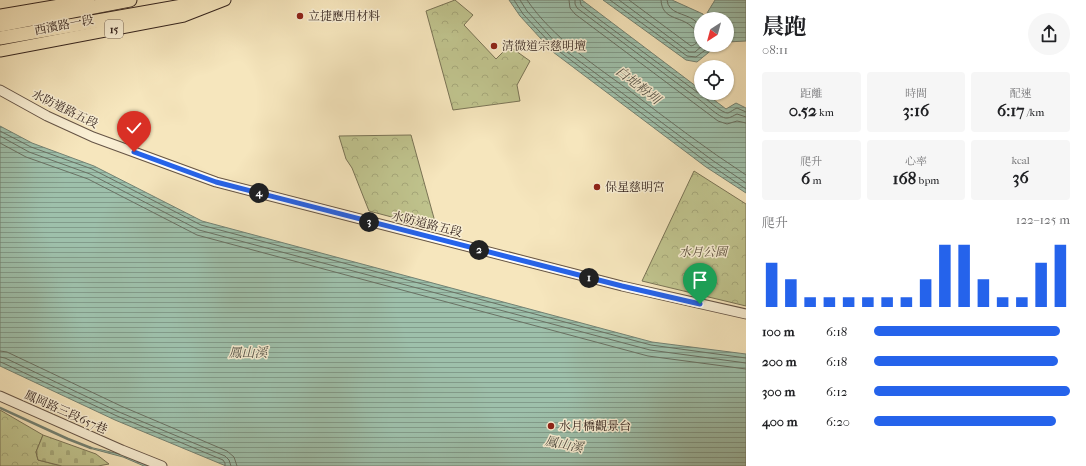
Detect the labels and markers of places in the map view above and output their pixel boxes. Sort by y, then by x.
place label: 立捷應用材料 [308,9,380,23]
marker: 立捷應用材料 [295,11,305,21]
place label: 清微道宗慈明壇 [502,39,586,53]
marker: 清微道宗慈明壇 [489,41,499,51]
pin [117,111,151,152]
place label: 保星慈明宮 [605,180,665,194]
marker: 保星慈明宮 [592,182,602,192]
pin: 4 [249,183,269,203]
pin: 3 [359,212,379,232]
pin: 2 [469,240,489,260]
pin [683,263,717,304]
pin: 1 [579,268,599,288]
place label: 水月橋觀景台 [559,419,631,433]
marker: 水月橋觀景台 [546,421,556,431]

